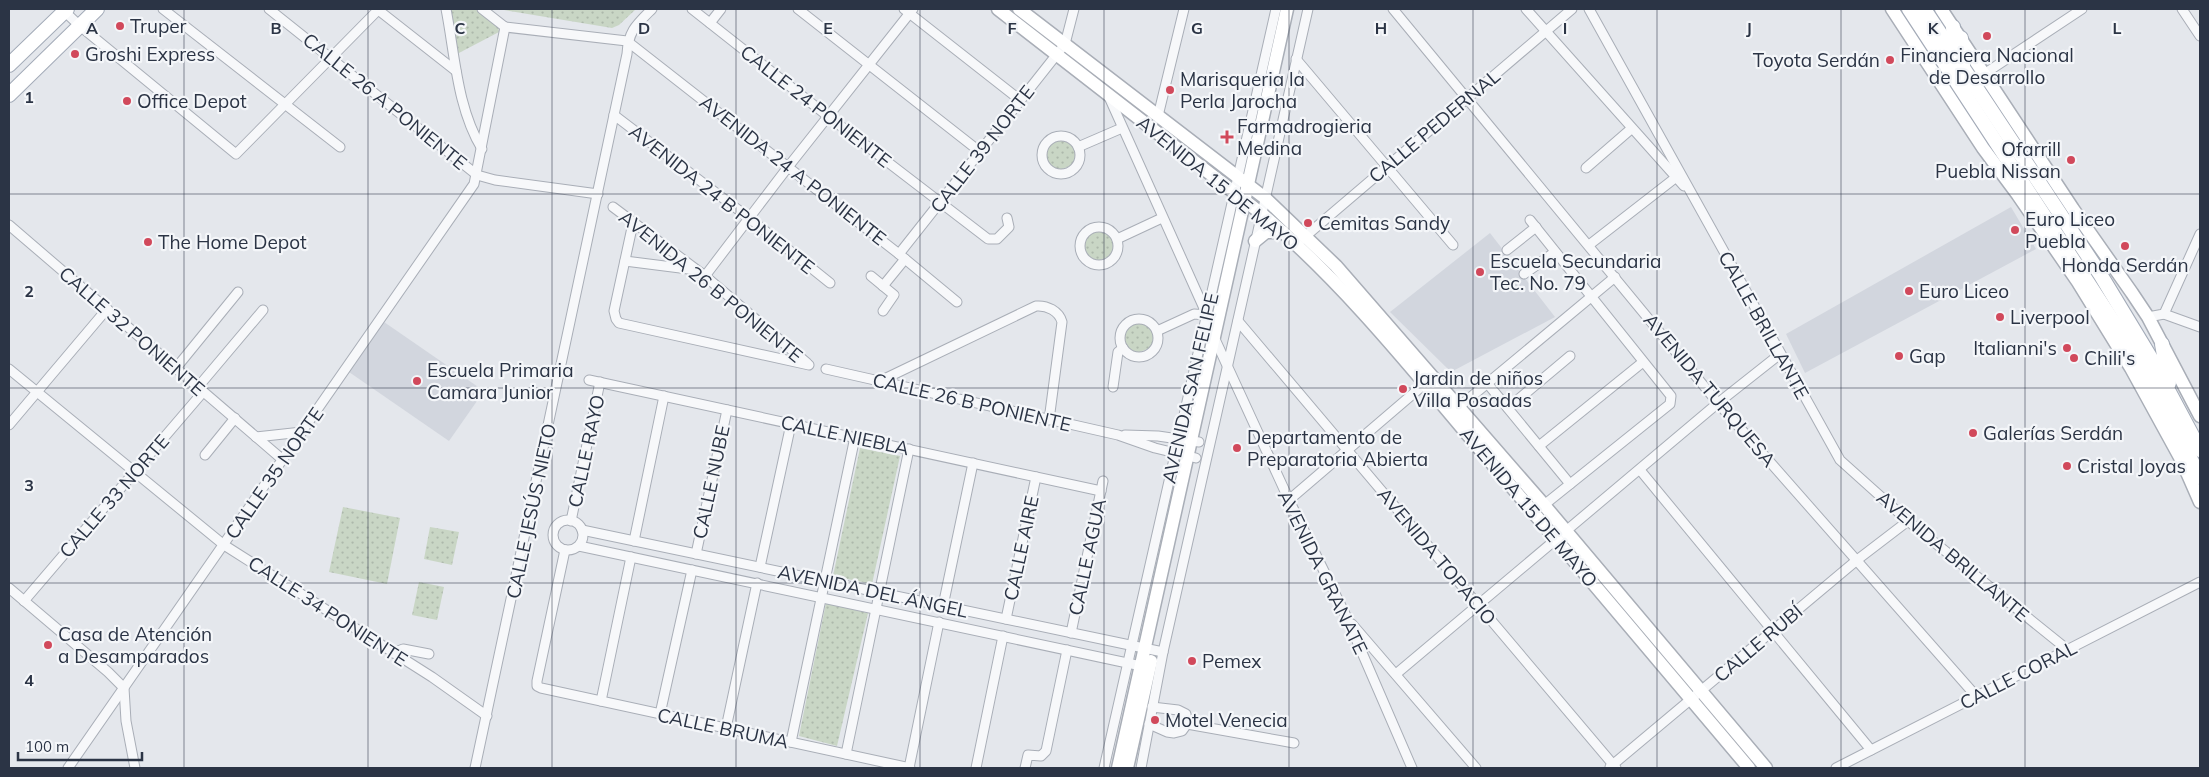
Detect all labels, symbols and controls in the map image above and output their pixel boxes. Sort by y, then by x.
place label: Truper [130,14,187,38]
text: A [86,18,98,38]
text: B [270,18,282,38]
text: D [638,18,650,38]
text: E [823,18,833,38]
text: F [1007,18,1017,38]
text: G [1191,18,1203,38]
text: H [1375,18,1387,38]
text: I [1563,18,1567,38]
text: J [1746,18,1752,38]
text: K [1928,18,1940,38]
text: L [2113,18,2122,38]
marker: Truper [114,20,126,32]
street label: CALLE 26 A PONIENTE [298,28,472,174]
marker: Financiera Nacional de Desarrollo [1981,30,1993,42]
street label: CALLE 24 PONIENTE [736,40,896,172]
place label: Groshi Express [85,42,215,66]
place label: Financiera Nacional de Desarrollo [1900,43,2074,89]
marker: Groshi Express [69,48,81,60]
place label: Toyota Serdán [1753,48,1880,72]
marker: Toyota Serdán [1884,54,1896,66]
street label: CALLE PEDERNAL [1363,64,1505,188]
place label: Marisqueria la Perla Jarocha [1180,67,1305,113]
street label: CALLE 39 NORTE [925,80,1039,218]
marker: Marisqueria la Perla Jarocha [1164,84,1176,96]
text: 1 [24,87,34,107]
place label: Office Depot [137,89,247,113]
street label: AVENIDA 24 A PONIENTE [695,90,891,250]
marker: Office Depot [121,95,133,107]
street label: AVENIDA 15 DE MAYO [1132,110,1304,256]
place label: Farmadrogieria Medina [1237,114,1372,160]
street label: AVENIDA 24 B PONIENTE [624,119,820,279]
marker: Farmadrogieria Medina [1221,131,1233,143]
place label: Ofarrill Puebla Nissan [1935,137,2061,183]
marker: Ofarrill Puebla Nissan [2065,154,2077,166]
street label: AVENIDA 26 B PONIENTE [614,205,808,367]
place label: Euro Liceo Puebla [2025,207,2115,253]
place label: Cemitas Sandy [1318,211,1450,235]
marker: Cemitas Sandy [1302,217,1314,229]
marker: Euro Liceo Puebla [2009,224,2021,236]
place label: The Home Depot [158,230,307,254]
marker: The Home Depot [142,236,154,248]
marker: Honda Serdán [2119,240,2131,252]
street label: CALLE BRILLANTE [1713,247,1815,403]
place label: Escuela Secundaria Tec. No. 79 [1490,249,1661,295]
place label: Honda Serdán [2061,253,2189,277]
street label: CALLE 32 PONIENTE [54,261,210,401]
marker: Escuela Secundaria Tec. No. 79 [1474,266,1486,278]
place label: Euro Liceo [1919,279,2009,303]
text: 2 [24,281,34,301]
marker: Euro Liceo [1903,285,1915,297]
street label: AVENIDA SAN FELIPE [1156,290,1224,486]
place label: Liverpool [2010,305,2090,329]
street label: AVENIDA TURQUESA [1639,308,1781,472]
marker: Liverpool [1994,311,2006,323]
place label: Italianni's [1973,336,2057,360]
marker: Italianni's [2061,342,2073,354]
place label: Gap [1909,344,1946,368]
place label: Chili's [2084,346,2135,370]
marker: Gap [1893,350,1905,362]
marker: Chili's [2068,352,2080,364]
place label: Escuela Primaria Camara Junior [427,358,574,404]
place label: Jardin de niños Villa Posadas [1413,366,1543,412]
street label: CALLE 26 B PONIENTE [870,367,1074,437]
marker: Escuela Primaria Camara Junior [411,375,423,387]
marker: Jardin de niños Villa Posadas [1397,383,1409,395]
street label: CALLE RAYO [562,393,610,509]
street label: CALLE 35 NORTE [220,402,328,544]
street label: CALLE NIEBLA [779,410,911,460]
street label: CALLE JESÚS NIETO [501,421,561,601]
place label: Galerías Serdán [1983,421,2123,445]
street label: AVENIDA 15 DE MAYO [1455,422,1603,592]
street label: CALLE NUBE [687,423,735,541]
place label: Departamento de Preparatoria Abierta [1247,425,1428,471]
marker: Galerías Serdán [1967,427,1979,439]
street label: CALLE 33 NORTE [54,429,174,563]
marker: Departamento de Preparatoria Abierta [1231,442,1243,454]
place label: Cristal Joyas [2077,454,2186,478]
marker: Cristal Joyas [2061,460,2073,472]
text: 3 [24,475,34,495]
street label: AVENIDA TOPACIO [1373,482,1501,630]
street label: AVENIDA BRILLANTE [1872,485,2034,627]
street label: AVENIDA GRANATE [1273,486,1373,658]
street label: CALLE AIRE [998,493,1044,603]
street label: CALLE AGUA [1063,496,1111,618]
street label: CALLE 34 PONIENTE [244,550,412,672]
street label: AVENIDA DEL ÁNGEL [776,559,971,623]
street label: CALLE RUBÍ [1709,598,1808,687]
place label: Casa de Atención a Desamparados [58,622,212,668]
street label: CALLE CORAL [1956,635,2081,715]
marker: Casa de Atención a Desamparados [42,639,54,651]
place label: Pemex [1202,649,1261,673]
marker: Pemex [1186,655,1198,667]
text: 4 [24,670,34,690]
street label: CALLE BRUMA [655,702,791,754]
place label: Motel Venecia [1165,708,1288,732]
marker: Motel Venecia [1149,714,1161,726]
scale bar [18,730,141,762]
text: 100 m [25,737,69,756]

